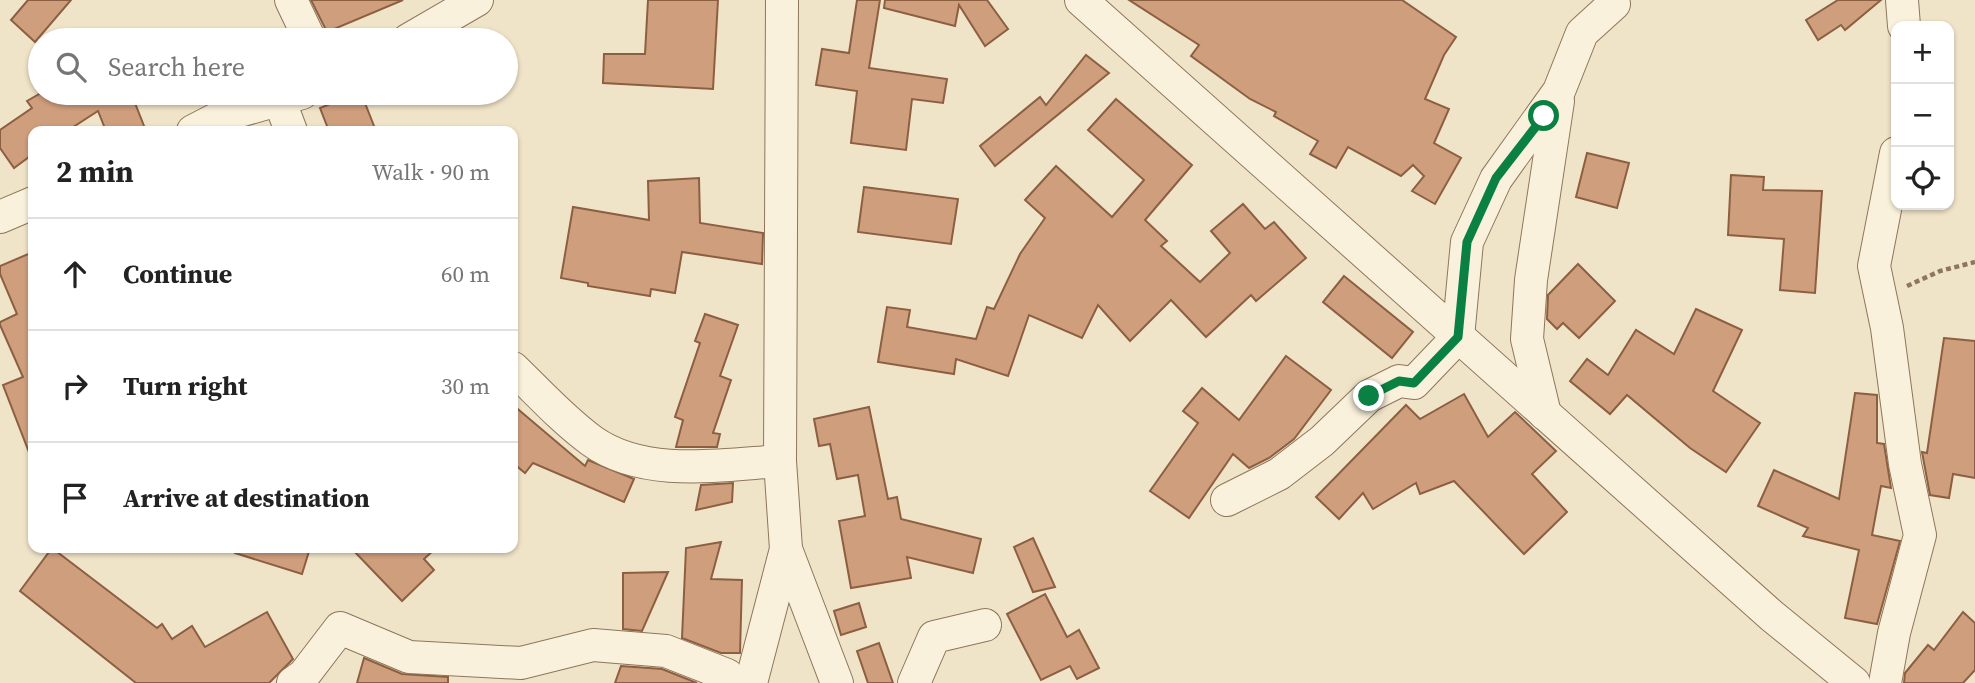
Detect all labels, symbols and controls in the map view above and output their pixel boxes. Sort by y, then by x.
map controls [1891,21,1954,210]
button: + [1891,21,1954,84]
search box [28,28,518,105]
icon: search [52,48,90,86]
text: Search here [108,49,245,85]
button: − [1891,84,1954,147]
route start [1528,100,1559,131]
button: locate [1891,147,1954,210]
text: 2 min [56,151,134,192]
text: Walk · 90 m [372,156,490,188]
icon: ahead [56,255,94,293]
text: Continue [123,256,232,292]
text: 60 m [441,258,490,290]
icon: right [56,367,94,405]
text: Turn right [123,368,247,404]
text: 30 m [441,370,490,402]
route end [1353,380,1384,411]
icon: arrive [56,479,94,517]
text: Arrive at destination [123,480,370,516]

